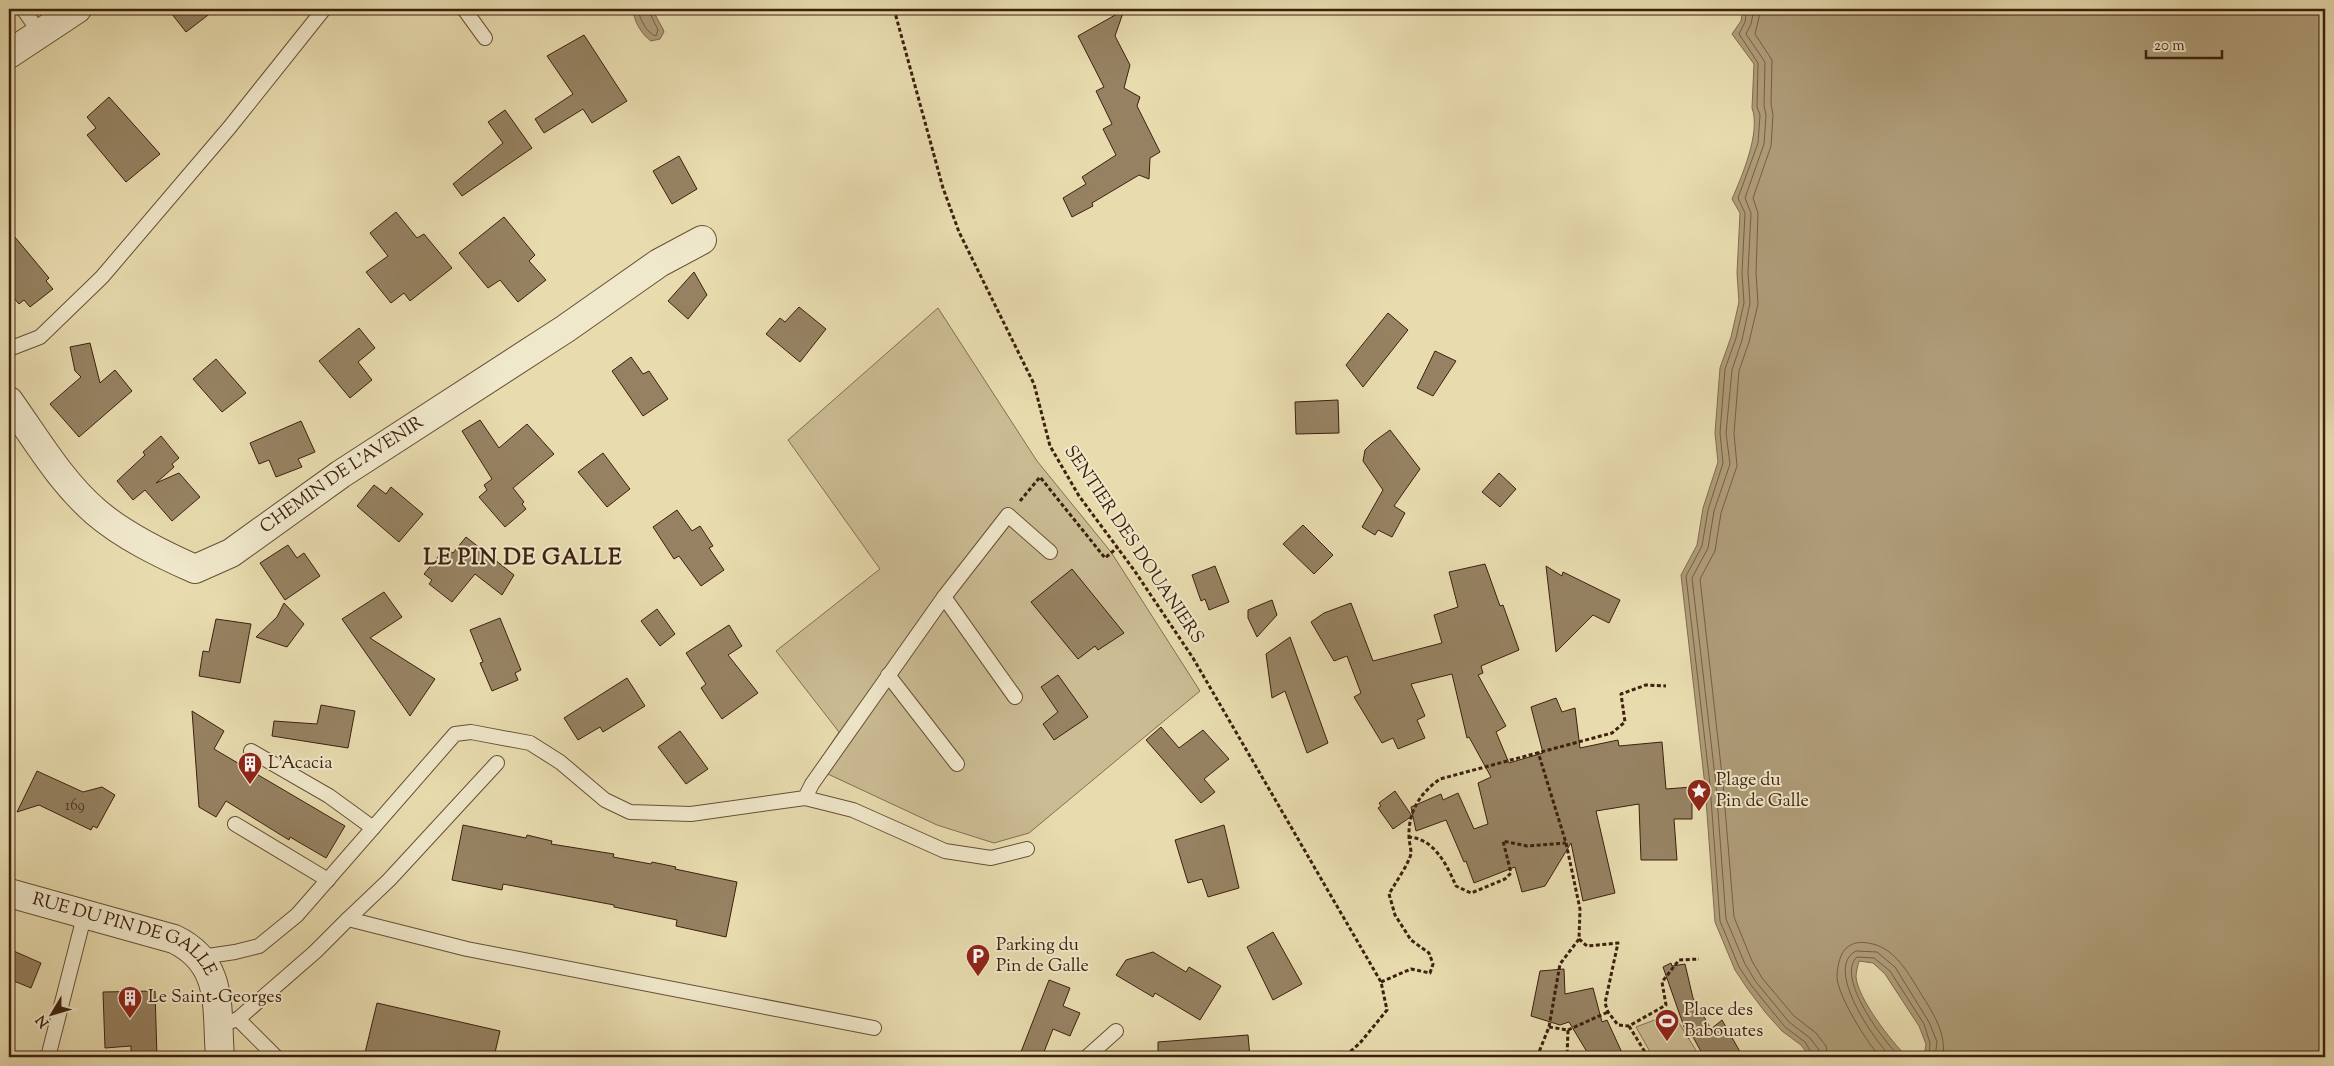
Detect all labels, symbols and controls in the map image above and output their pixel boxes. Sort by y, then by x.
scale bar [2146,28,2223,60]
text: 20 m [2154,36,2185,57]
street label: CHEMIN DE L'AVENIR [255,411,429,541]
street label: SENTIER DES DOUANIERS [1057,441,1209,649]
district label: LE PIN DE GALLE [423,543,623,575]
building icon: L'Acacia [237,751,263,785]
place label: L'Acacia [268,751,333,777]
place label: Plage du Pin de Galle [1716,768,1809,815]
place icon: Plage du Pin de Galle [1686,778,1712,812]
house number: 169 [65,796,85,817]
street label: RUE DU PIN DE GALLE [29,887,222,981]
place label: Parking du Pin de Galle [996,933,1089,980]
parking icon: Parking du Pin de Galle [965,943,991,977]
building icon: Le Saint-Georges [117,985,143,1019]
place label: Le Saint-Georges [148,985,282,1011]
north arrow [28,988,78,1038]
place label: Place des Babouates [1684,998,1763,1045]
sports icon: Place des Babouates [1654,1008,1680,1042]
text: N [32,1010,55,1031]

